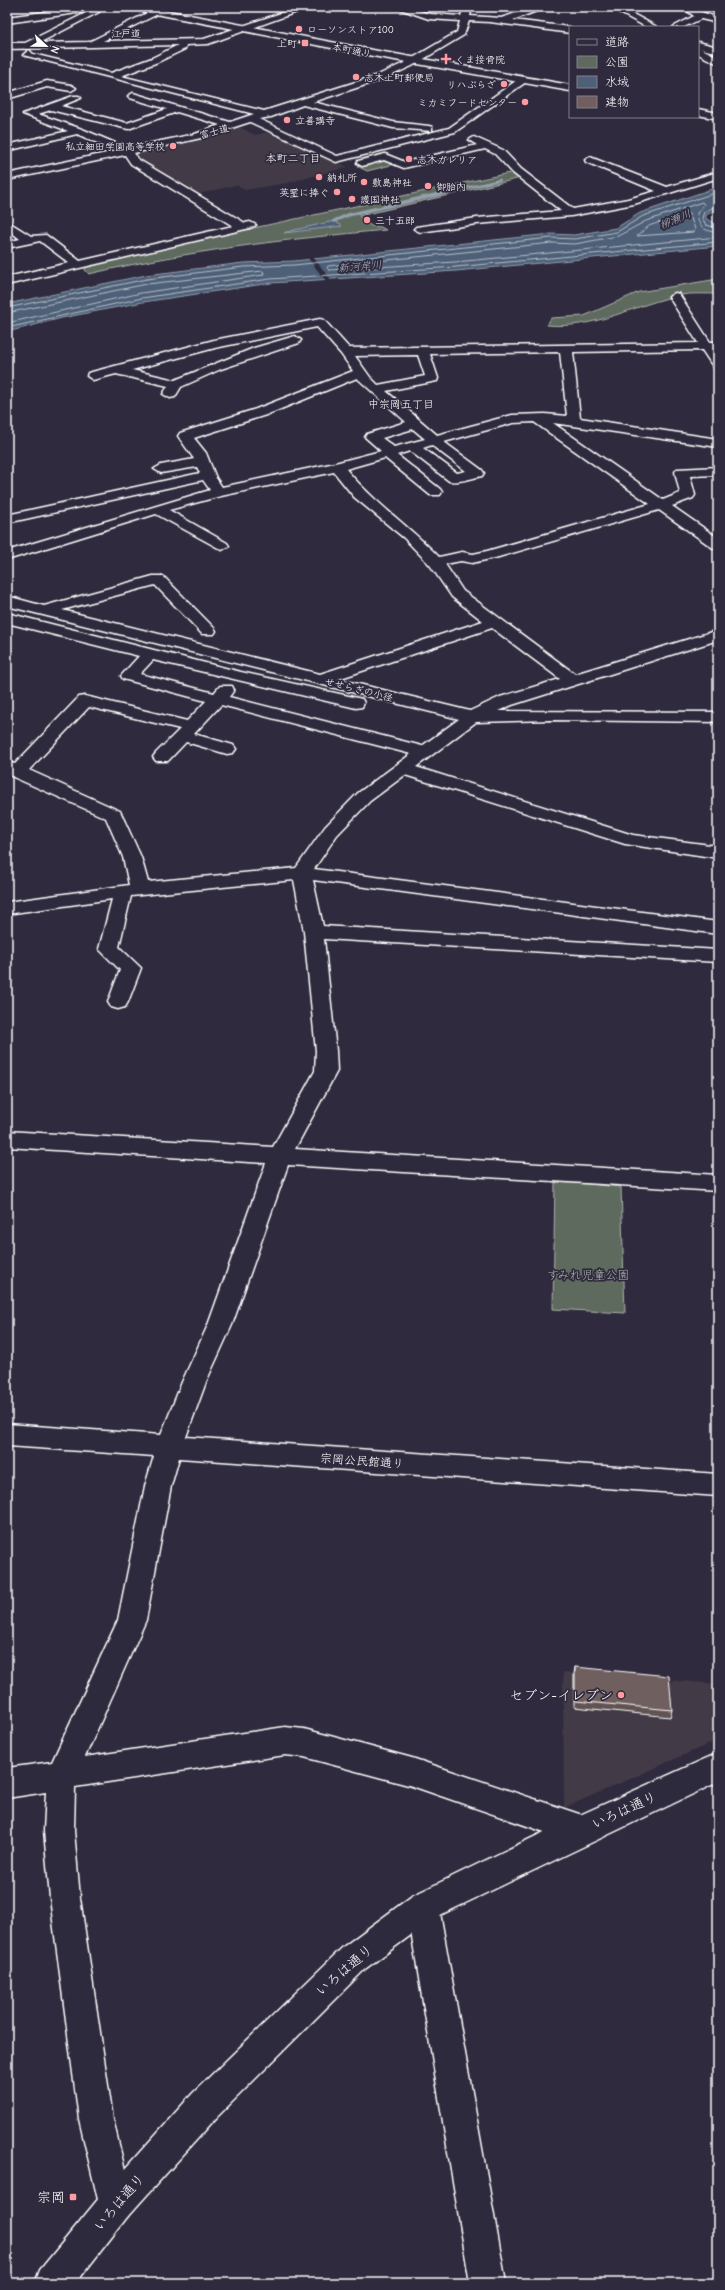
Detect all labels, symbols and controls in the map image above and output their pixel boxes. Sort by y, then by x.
marker: ローソンストア100 [294,24,304,34]
place label: ローソンストア100 [307,24,394,36]
north arrow [26,26,66,66]
legend [569,26,699,118]
street label: 江戸道 [111,28,141,40]
text: 道路 [605,35,629,49]
place label: 上町 [277,38,297,50]
marker: 上町 [300,38,310,48]
street label: 本町通り [331,41,373,61]
text: N [47,44,62,55]
marker: くま接骨院 [440,53,452,65]
place label: くま接骨院 [455,54,505,66]
text: 公園 [605,55,629,69]
marker: 志木上町郵便局 [351,72,361,82]
place label: 志木上町郵便局 [364,72,434,84]
text: 水域 [605,75,629,89]
place label: リハぷらざ [446,79,496,91]
marker: リハぷらざ [499,79,509,89]
text: 建物 [605,95,629,109]
place label: ミカミフードセンター [418,97,517,109]
marker: ミカミフードセンター [520,97,530,107]
marker: 立善講寺 [282,115,292,125]
place label: 立善講寺 [295,115,335,127]
street label: 富士道 [198,122,230,142]
place label: 私立細田学園高等学校 [65,141,165,153]
marker: 私立細田学園高等学校 [168,141,178,151]
district label: 本町二丁目 [266,152,321,165]
marker: 志木ガレリア [404,154,414,164]
place label: 志木ガレリア [417,154,477,166]
marker: 納札所 [314,172,324,182]
place label: 納札所 [327,172,357,184]
marker: 敷島神社 [359,177,369,187]
place label: 敷島神社 [372,177,412,189]
marker: 御胎内 [423,181,433,191]
place label: 御胎内 [436,181,466,193]
place label: 英霊に捧ぐ [279,187,329,199]
marker: 英霊に捧ぐ [332,187,342,197]
marker: 護国神社 [347,194,357,204]
place label: 護国神社 [360,194,400,206]
water label: 柳瀬川 [657,207,693,232]
marker: 三十五郎 [362,215,372,225]
place label: 三十五郎 [375,215,415,227]
water label: 新河岸川 [338,258,383,275]
district label: 中宗岡五丁目 [368,398,434,411]
street label: せせらぎの小径 [323,676,394,704]
park label: すみれ児童公園 [546,1268,630,1282]
street label: 宗岡公民館通り [320,1451,404,1471]
place label: セブン-イレブン [509,1687,613,1704]
marker: セブン-イレブン [616,1690,626,1700]
street label: いろは通り [589,1788,660,1833]
street label: いろは通り [312,1941,376,2000]
street label: いろは通り [90,2170,148,2235]
place label: 宗岡 [37,2189,65,2206]
marker: 宗岡 [68,2192,78,2202]

